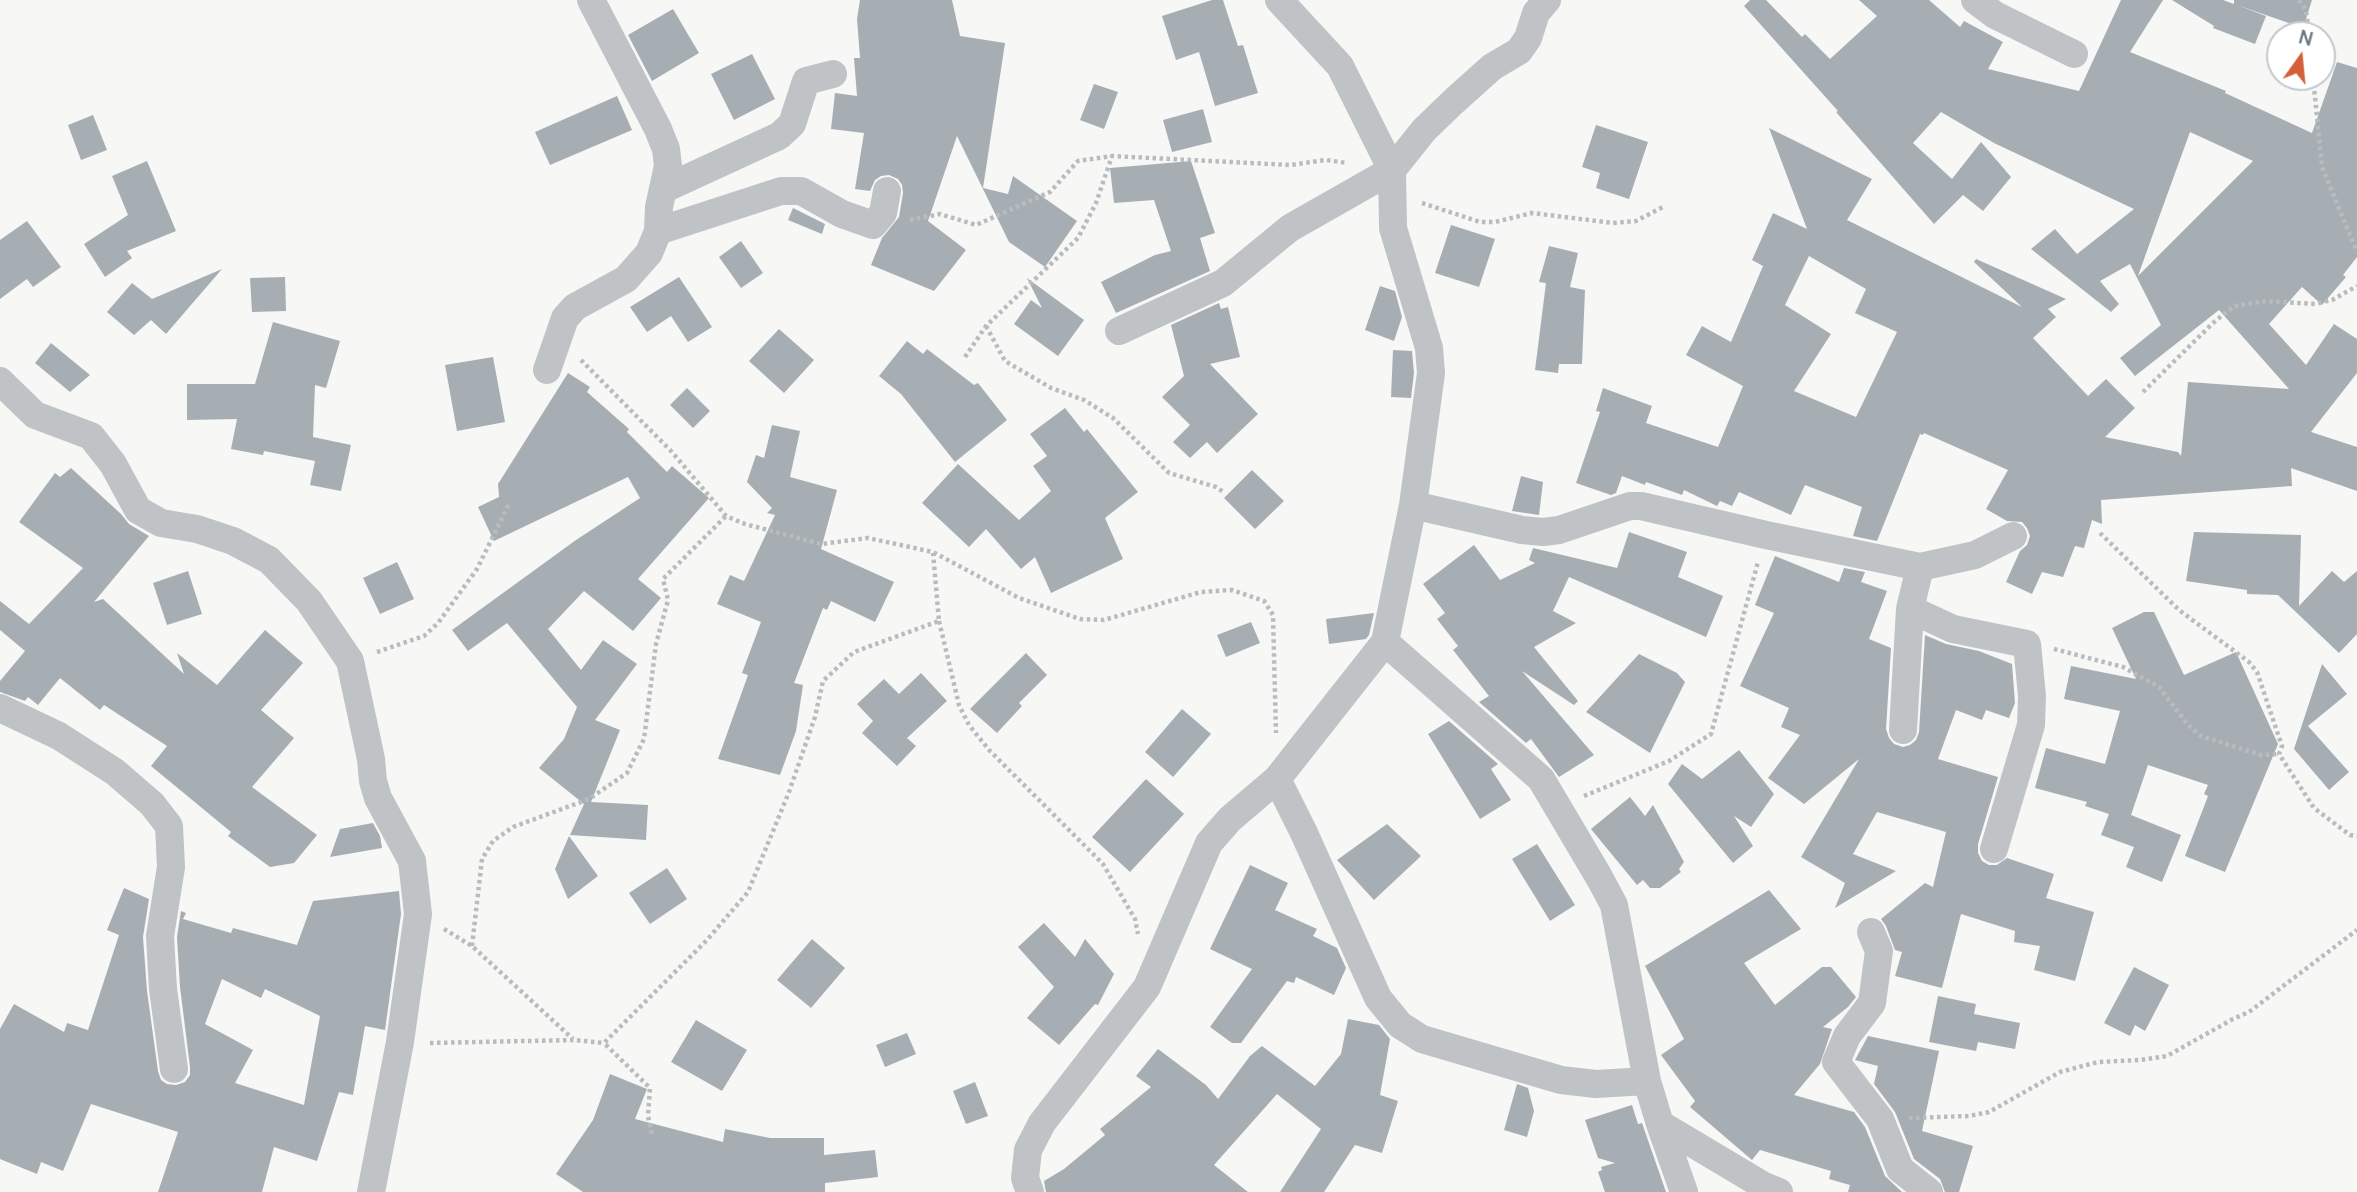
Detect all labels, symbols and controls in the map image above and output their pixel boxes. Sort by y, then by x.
north arrow [2266,21,2336,91]
text: N [2296,23,2316,52]

